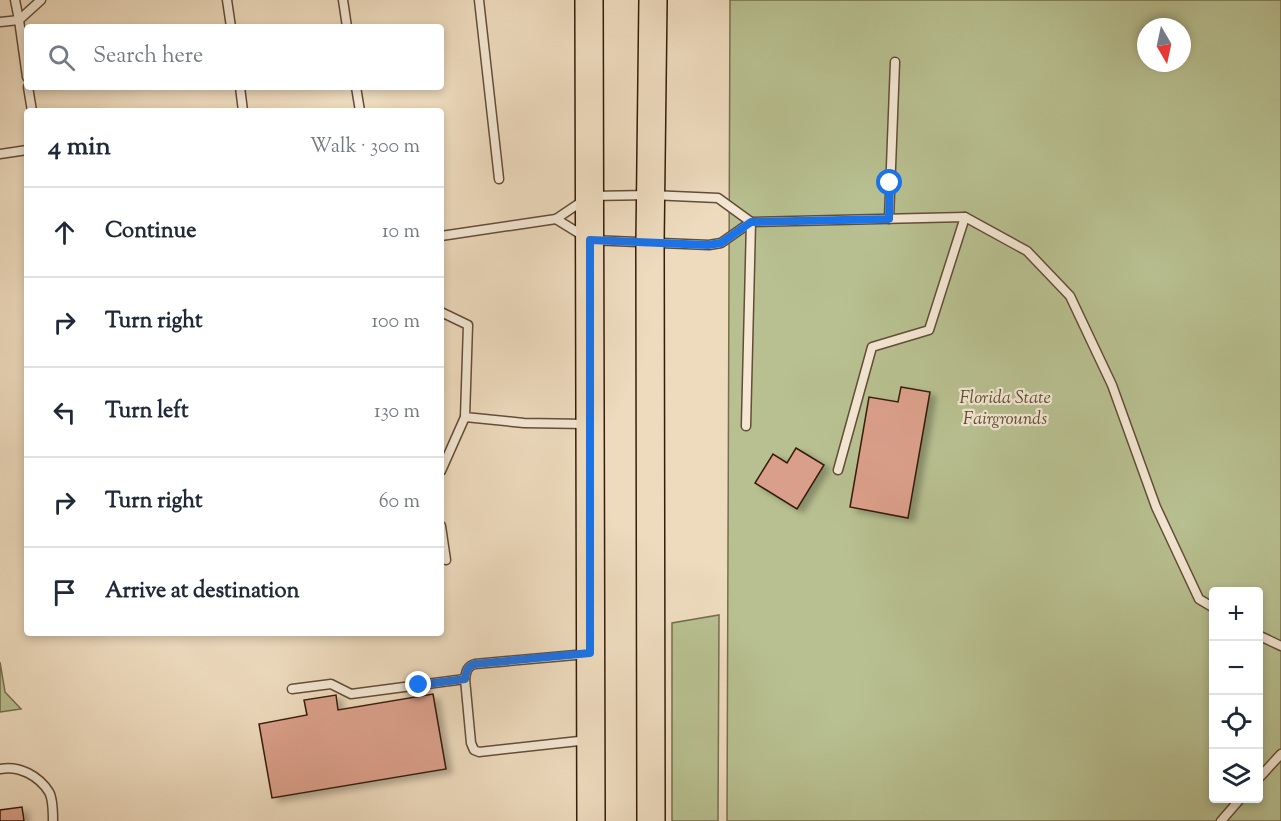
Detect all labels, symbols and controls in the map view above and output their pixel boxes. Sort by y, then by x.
north arrow [1137,18,1191,72]
search box [24,24,444,90]
icon: search [45,41,78,74]
text: Search here [93,41,203,73]
text: 4 min [48,129,111,166]
text: Walk · 300 m [310,133,420,162]
route start [876,169,902,195]
icon: ahead [48,216,81,249]
text: Continue [105,216,196,248]
text: 10 m [382,218,420,247]
icon: right [48,306,81,339]
text: Turn right [105,306,202,338]
text: 100 m [371,308,420,337]
park label: Florida State Fairgrounds [959,386,1051,433]
icon: left [48,396,81,429]
text: Turn left [105,396,188,428]
text: 130 m [374,398,420,427]
icon: right [48,486,81,519]
text: Turn right [105,486,202,518]
text: 60 m [379,488,420,517]
icon: arrive [48,576,81,609]
text: Arrive at destination [105,576,300,608]
map controls [1209,587,1263,803]
button: + [1209,587,1263,641]
button: − [1209,641,1263,695]
route end [405,671,431,697]
button: locate [1209,695,1263,749]
button: layers [1209,749,1263,803]

